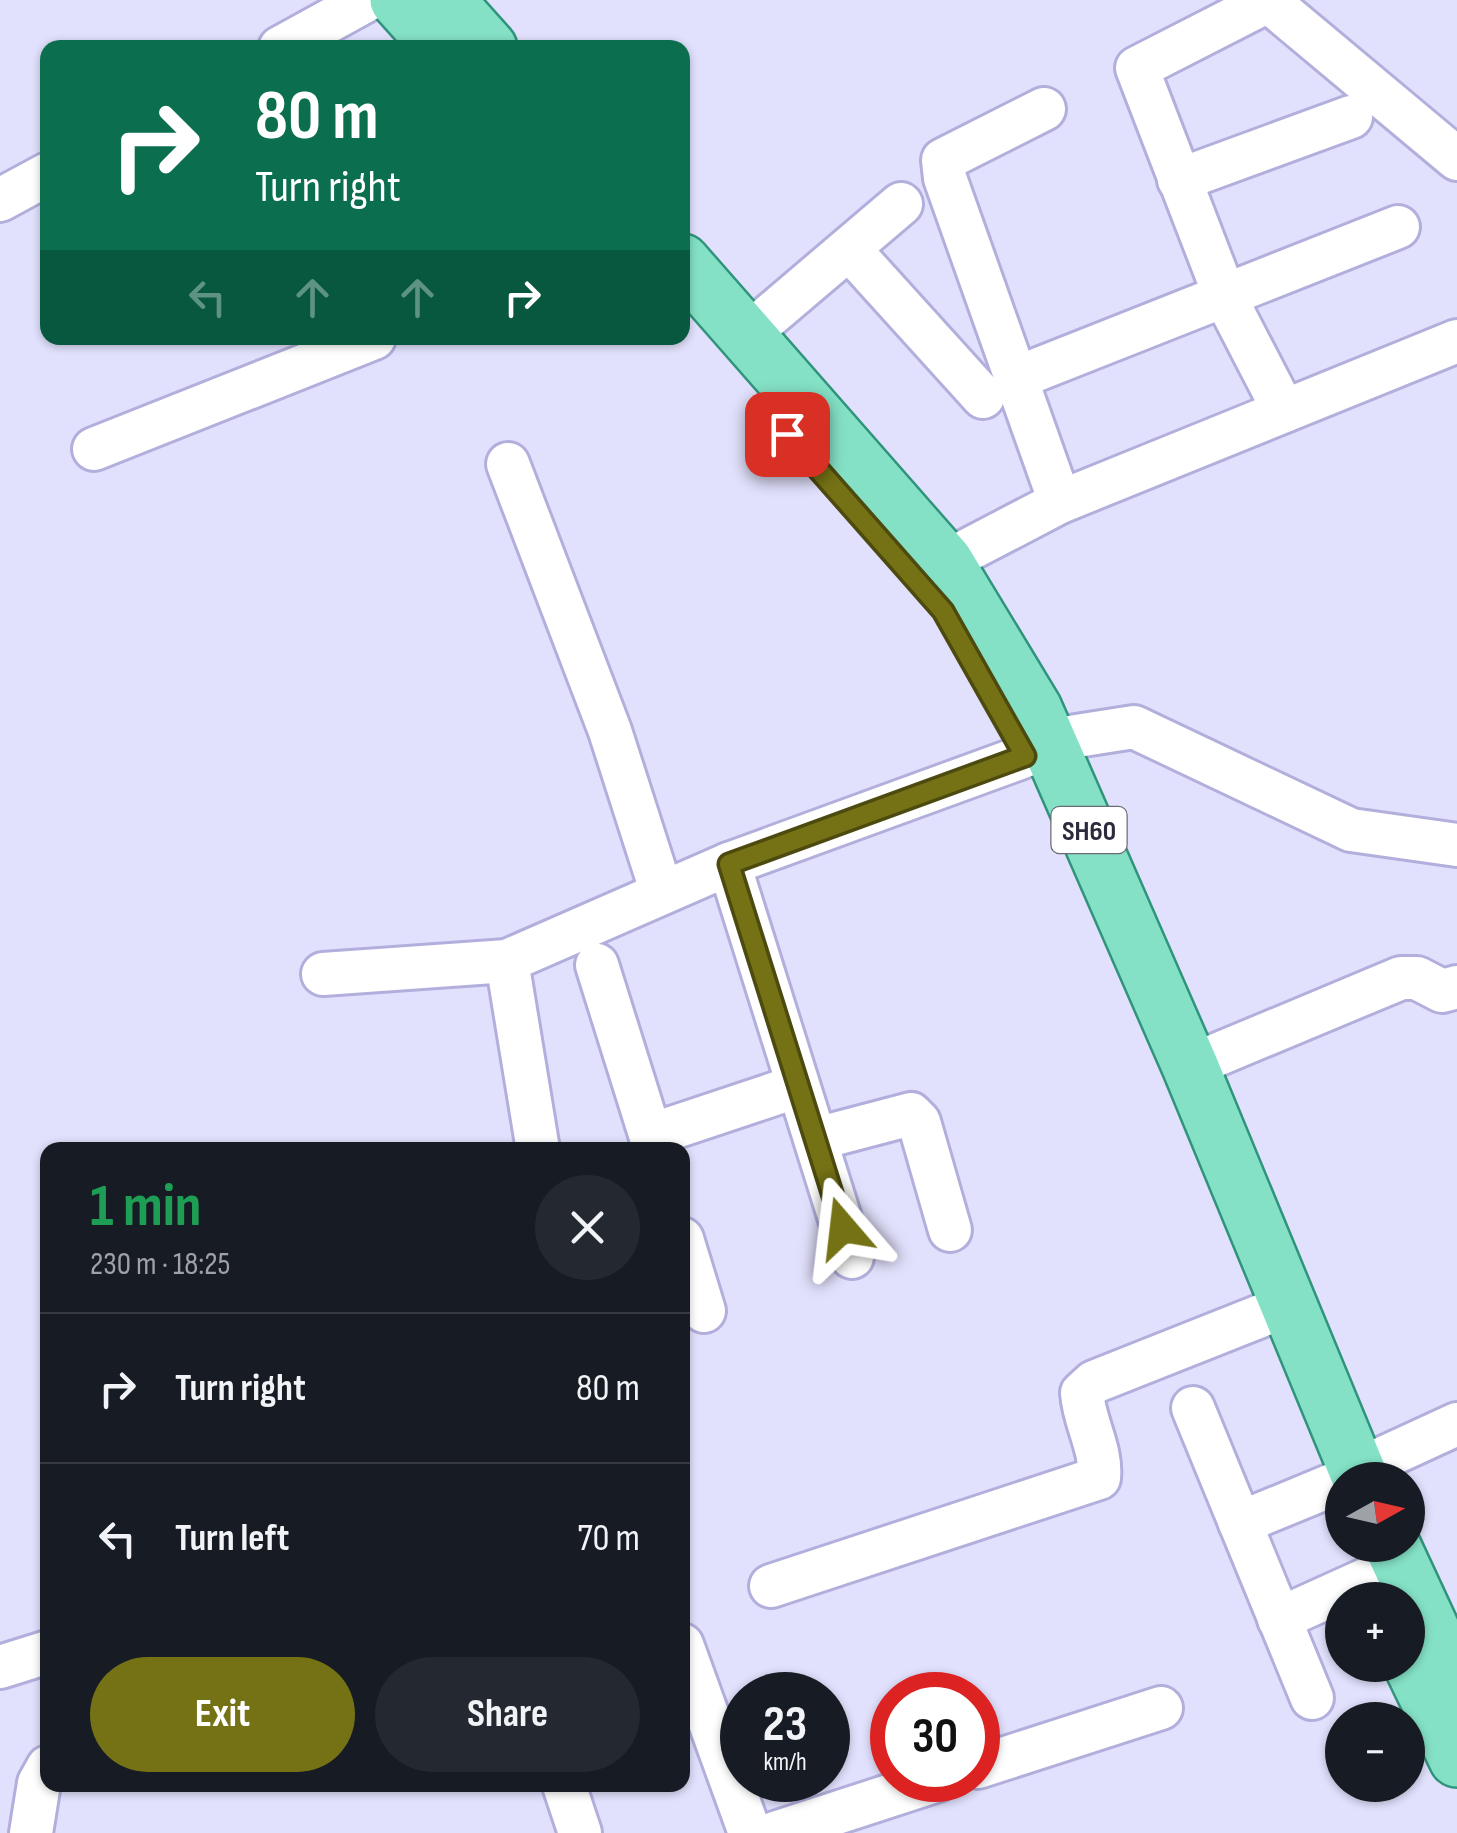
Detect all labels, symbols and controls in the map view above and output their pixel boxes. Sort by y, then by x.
text: 80 m [255,75,379,159]
icon: right [90,80,220,210]
text: Turn right [255,160,401,215]
icon: left [180,270,235,325]
icon: ahead [285,270,340,325]
icon: ahead [390,270,445,325]
icon: right [495,270,550,325]
pin [745,392,830,477]
icon: arrive [760,407,815,462]
road number: SH60 [1052,807,1126,853]
text: 1 min [90,1171,202,1243]
button: close [535,1175,640,1280]
position arrow [791,1176,895,1280]
text: 230 m · 18:25 [90,1245,230,1284]
icon: right [90,1361,145,1416]
text: Turn right [175,1366,306,1411]
text: 80 m [576,1366,640,1411]
north arrow [1325,1462,1425,1562]
map controls [1325,1462,1425,1802]
icon: left [90,1511,145,1566]
text: Turn left [175,1516,289,1561]
text: 70 m [578,1516,640,1561]
button: + [1325,1582,1425,1682]
button: Exit [90,1657,355,1772]
button: Share [375,1657,640,1772]
speed limit sign: 30 [870,1672,1000,1802]
text: 23 [763,1695,807,1755]
button: − [1325,1702,1425,1802]
text: km/h [763,1747,807,1778]

